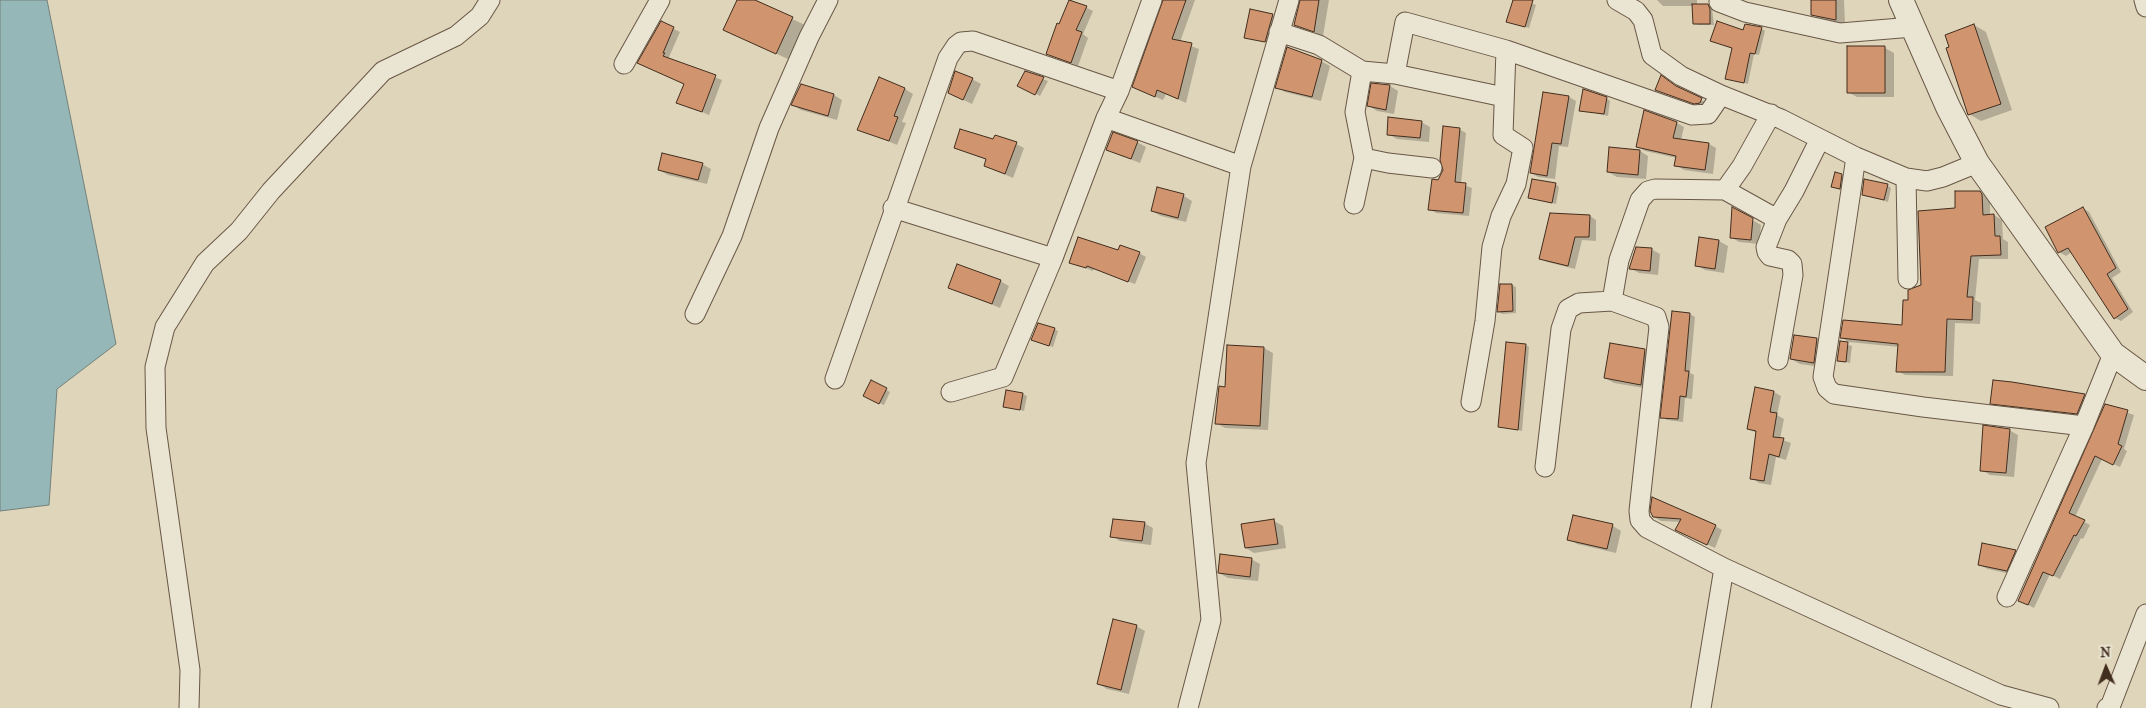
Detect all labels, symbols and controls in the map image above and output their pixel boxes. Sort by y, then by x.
north arrow [2081,643,2131,693]
text: N [2100,644,2111,661]

